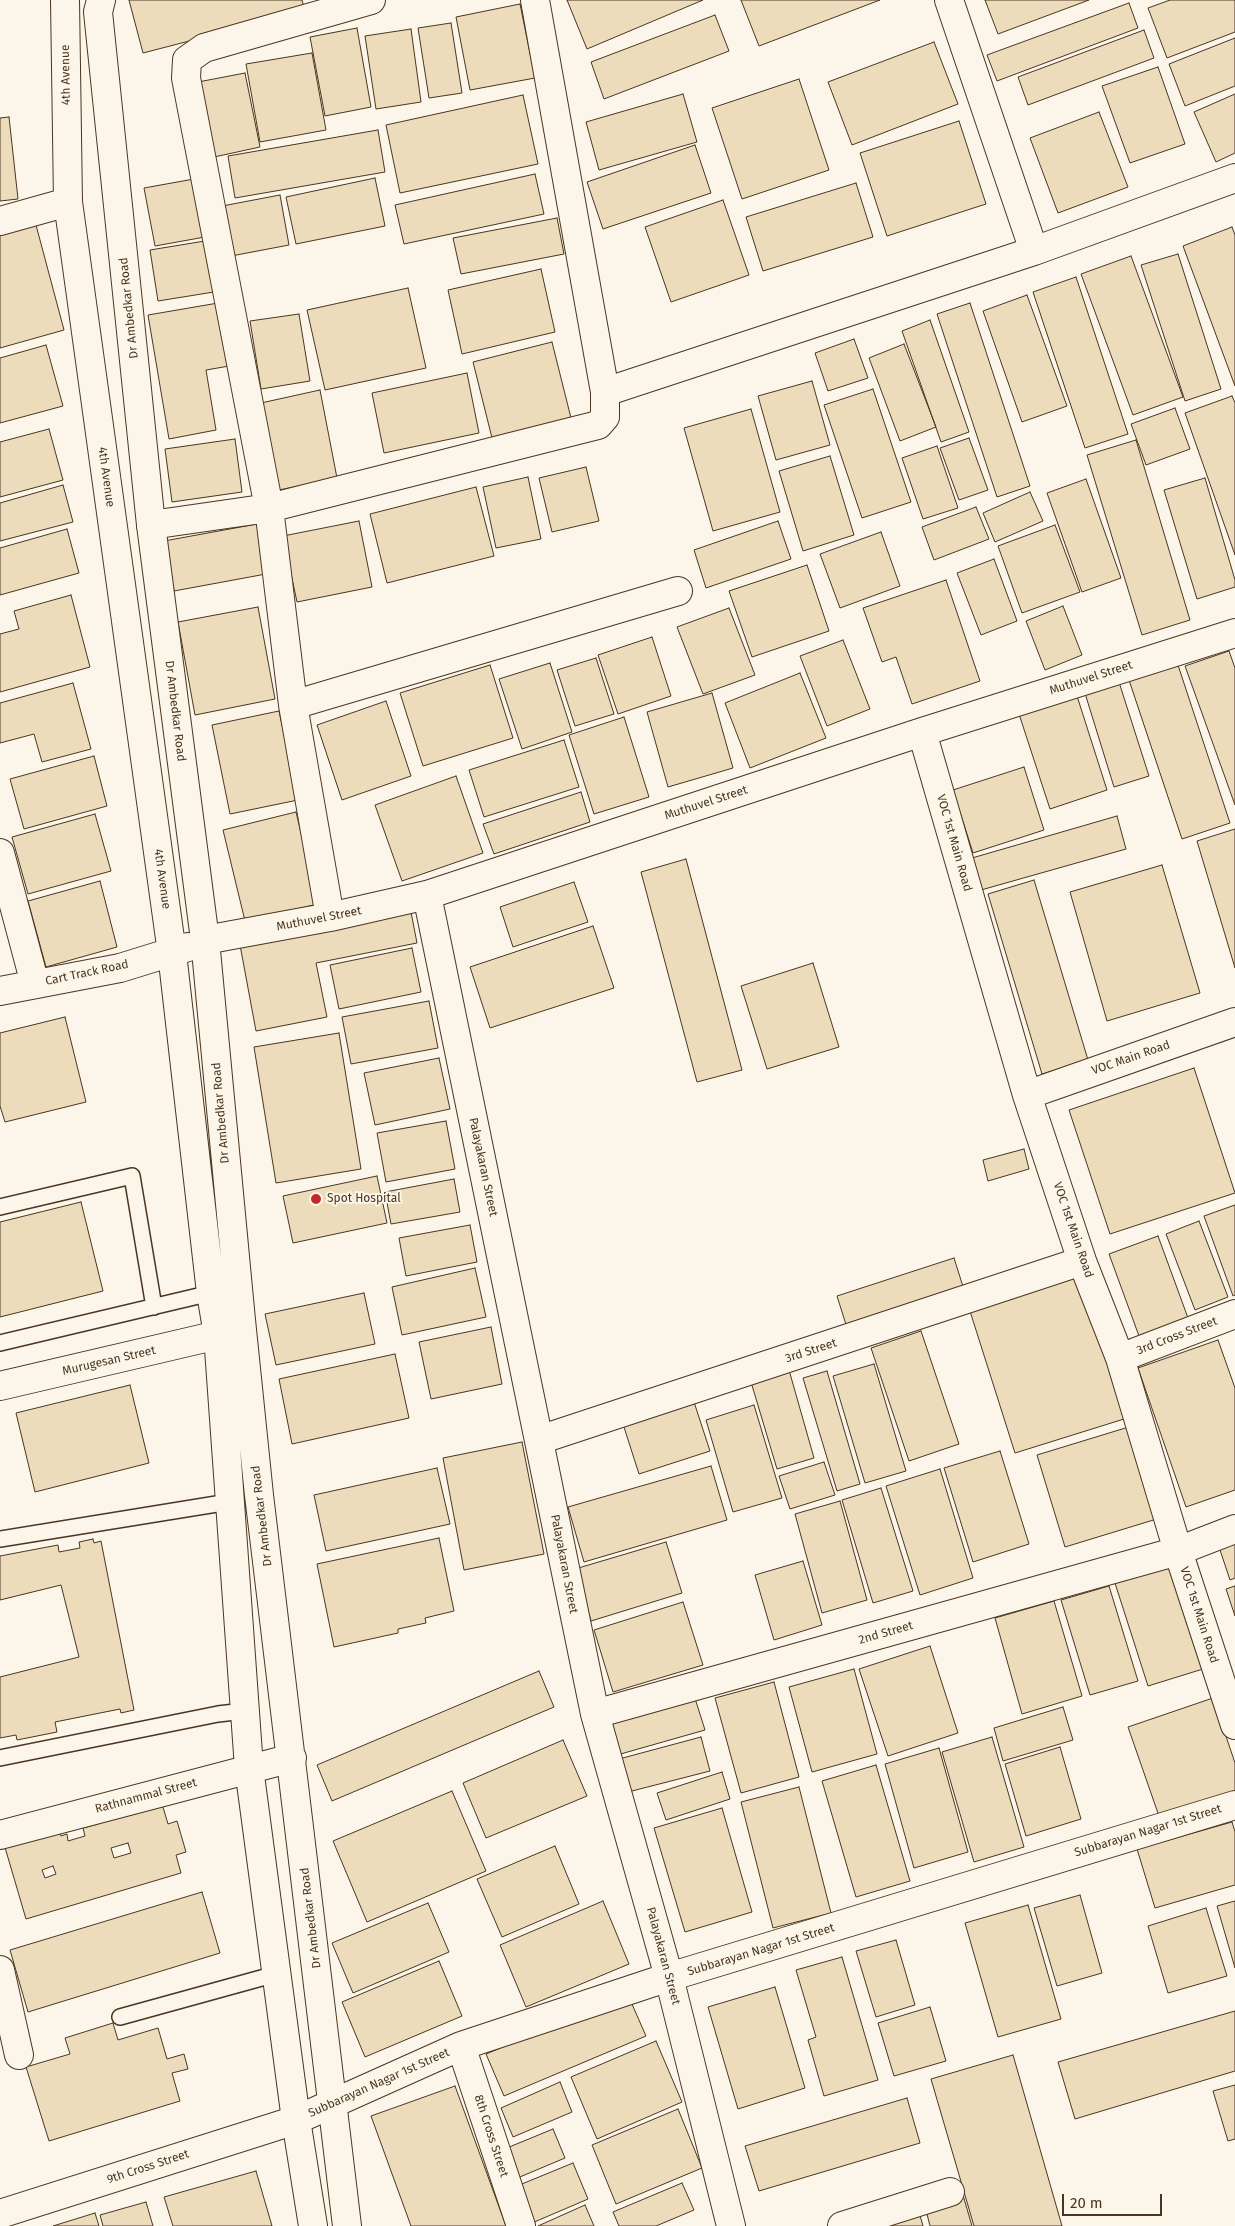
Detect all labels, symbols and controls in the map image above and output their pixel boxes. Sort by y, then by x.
street label: 4th Avenue [58,45,74,105]
street label: Dr Ambedkar Road [117,257,141,359]
street label: 4th Avenue [95,446,117,508]
street label: Muthuvel Street [1048,658,1134,698]
street label: Dr Ambedkar Road [162,660,188,762]
street label: Muthuvel Street [663,783,749,823]
street label: VOC 1st Main Road [933,793,975,893]
street label: 4th Avenue [151,848,173,910]
street label: Muthuvel Street [275,904,363,934]
street label: Cart Track Road [44,957,130,989]
street label: VOC Main Road [1090,1038,1172,1078]
street label: Dr Ambedkar Road [209,1062,233,1164]
street label: Palayakaran Street [465,1116,501,1218]
street label: VOC 1st Main Road [1050,1180,1096,1280]
marker: Spot Hospital [309,1192,323,1206]
place label: Spot Hospital [327,1192,401,1206]
street label: 3rd Cross Street [1135,1314,1219,1358]
street label: 3rd Street [783,1336,839,1366]
street label: Murugesan Street [61,1343,157,1379]
street label: Dr Ambedkar Road [249,1465,275,1567]
street label: Palayakaran Street [547,1513,581,1615]
street label: VOC 1st Main Road [1177,1565,1221,1665]
street label: 2nd Street [857,1618,915,1648]
street label: Rathnammal Street [94,1775,198,1817]
street label: Subbarayan Nagar 1st Street [1073,1802,1223,1860]
street label: Dr Ambedkar Road [298,1867,324,1969]
street label: Palayakaran Street [643,1905,683,2007]
street label: Subbarayan Nagar 1st Street [686,1921,836,1979]
street label: Subbarayan Nagar 1st Street [306,2045,452,2121]
street label: 8th Cross Street [471,2093,511,2179]
street label: 9th Cross Street [105,2147,191,2187]
scale bar [1065,2184,1165,2216]
text: 20 m [1070,2194,1103,2212]

